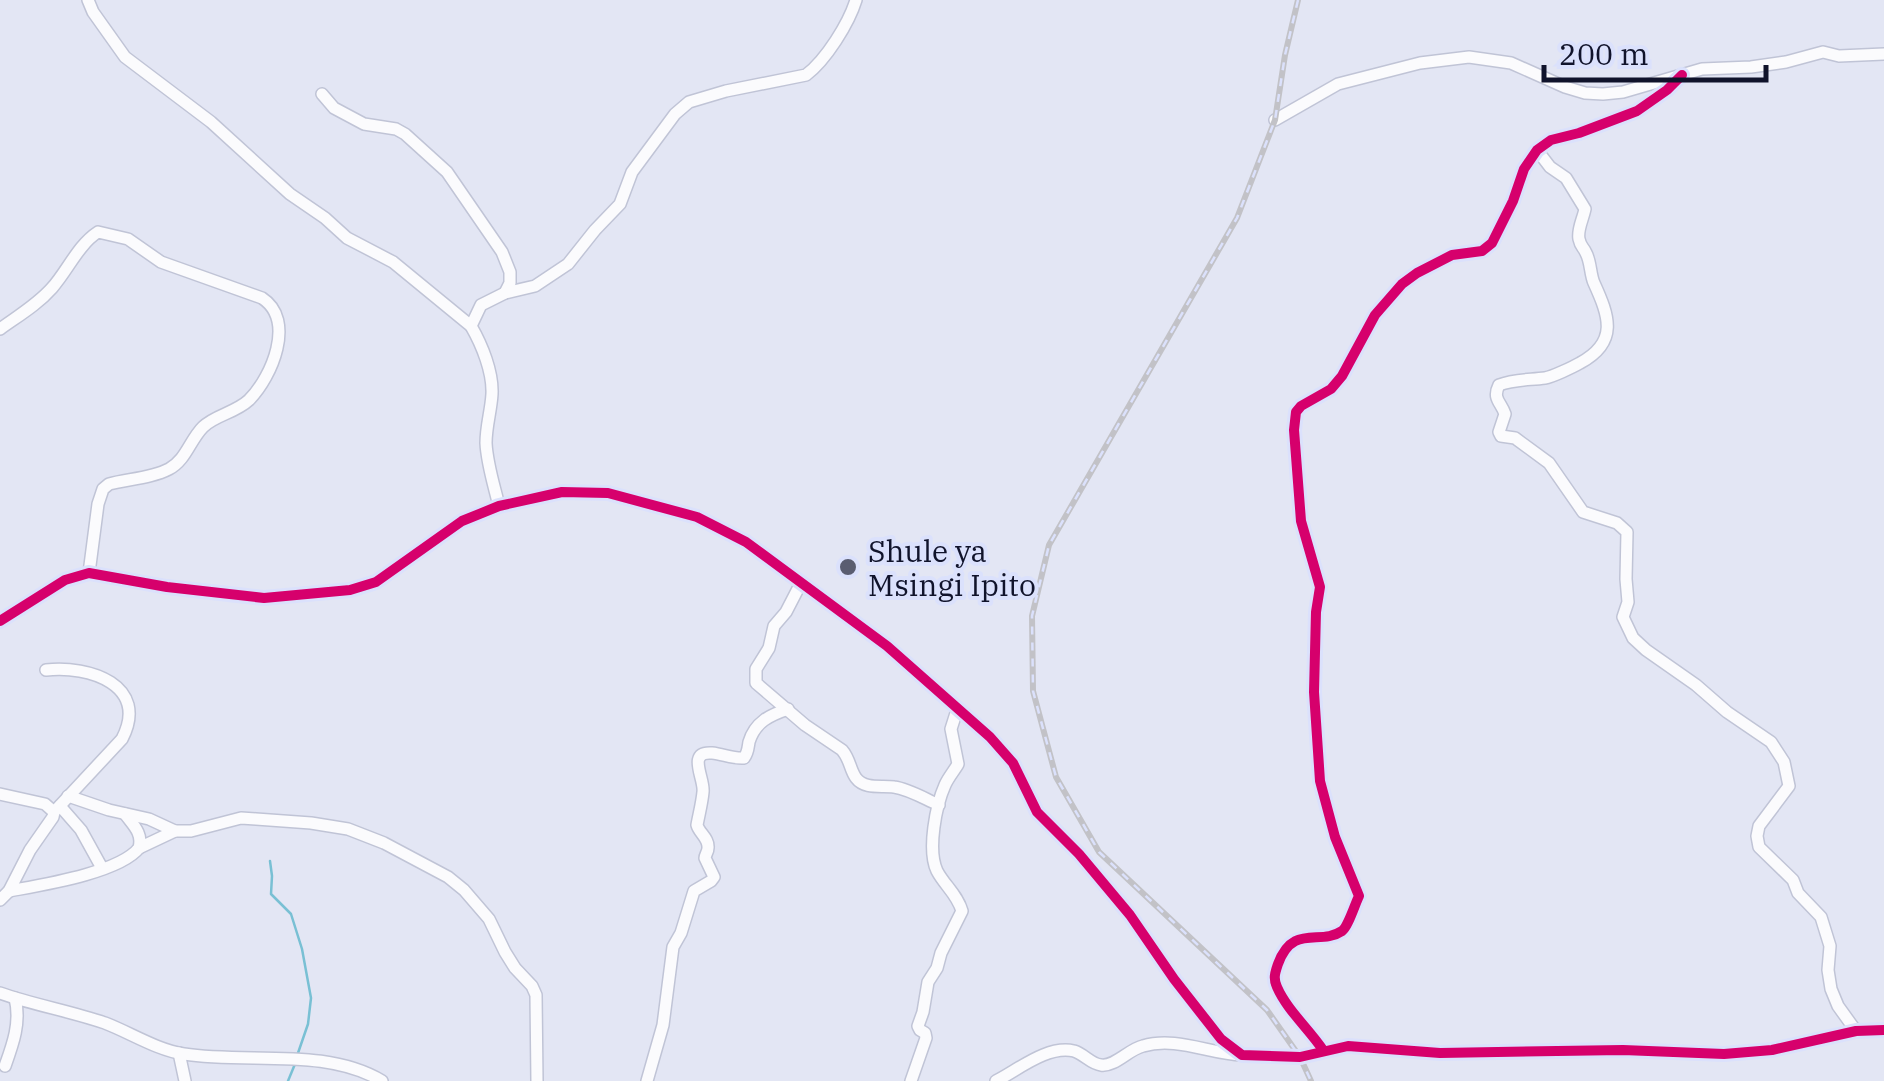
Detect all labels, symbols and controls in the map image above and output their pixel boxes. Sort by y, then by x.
scale bar [1544,20,1766,82]
text: 200 m [1559,34,1649,73]
place label: Shule ya Msingi Ipito [868,531,1036,604]
marker: Shule ya Msingi Ipito [837,556,859,578]

